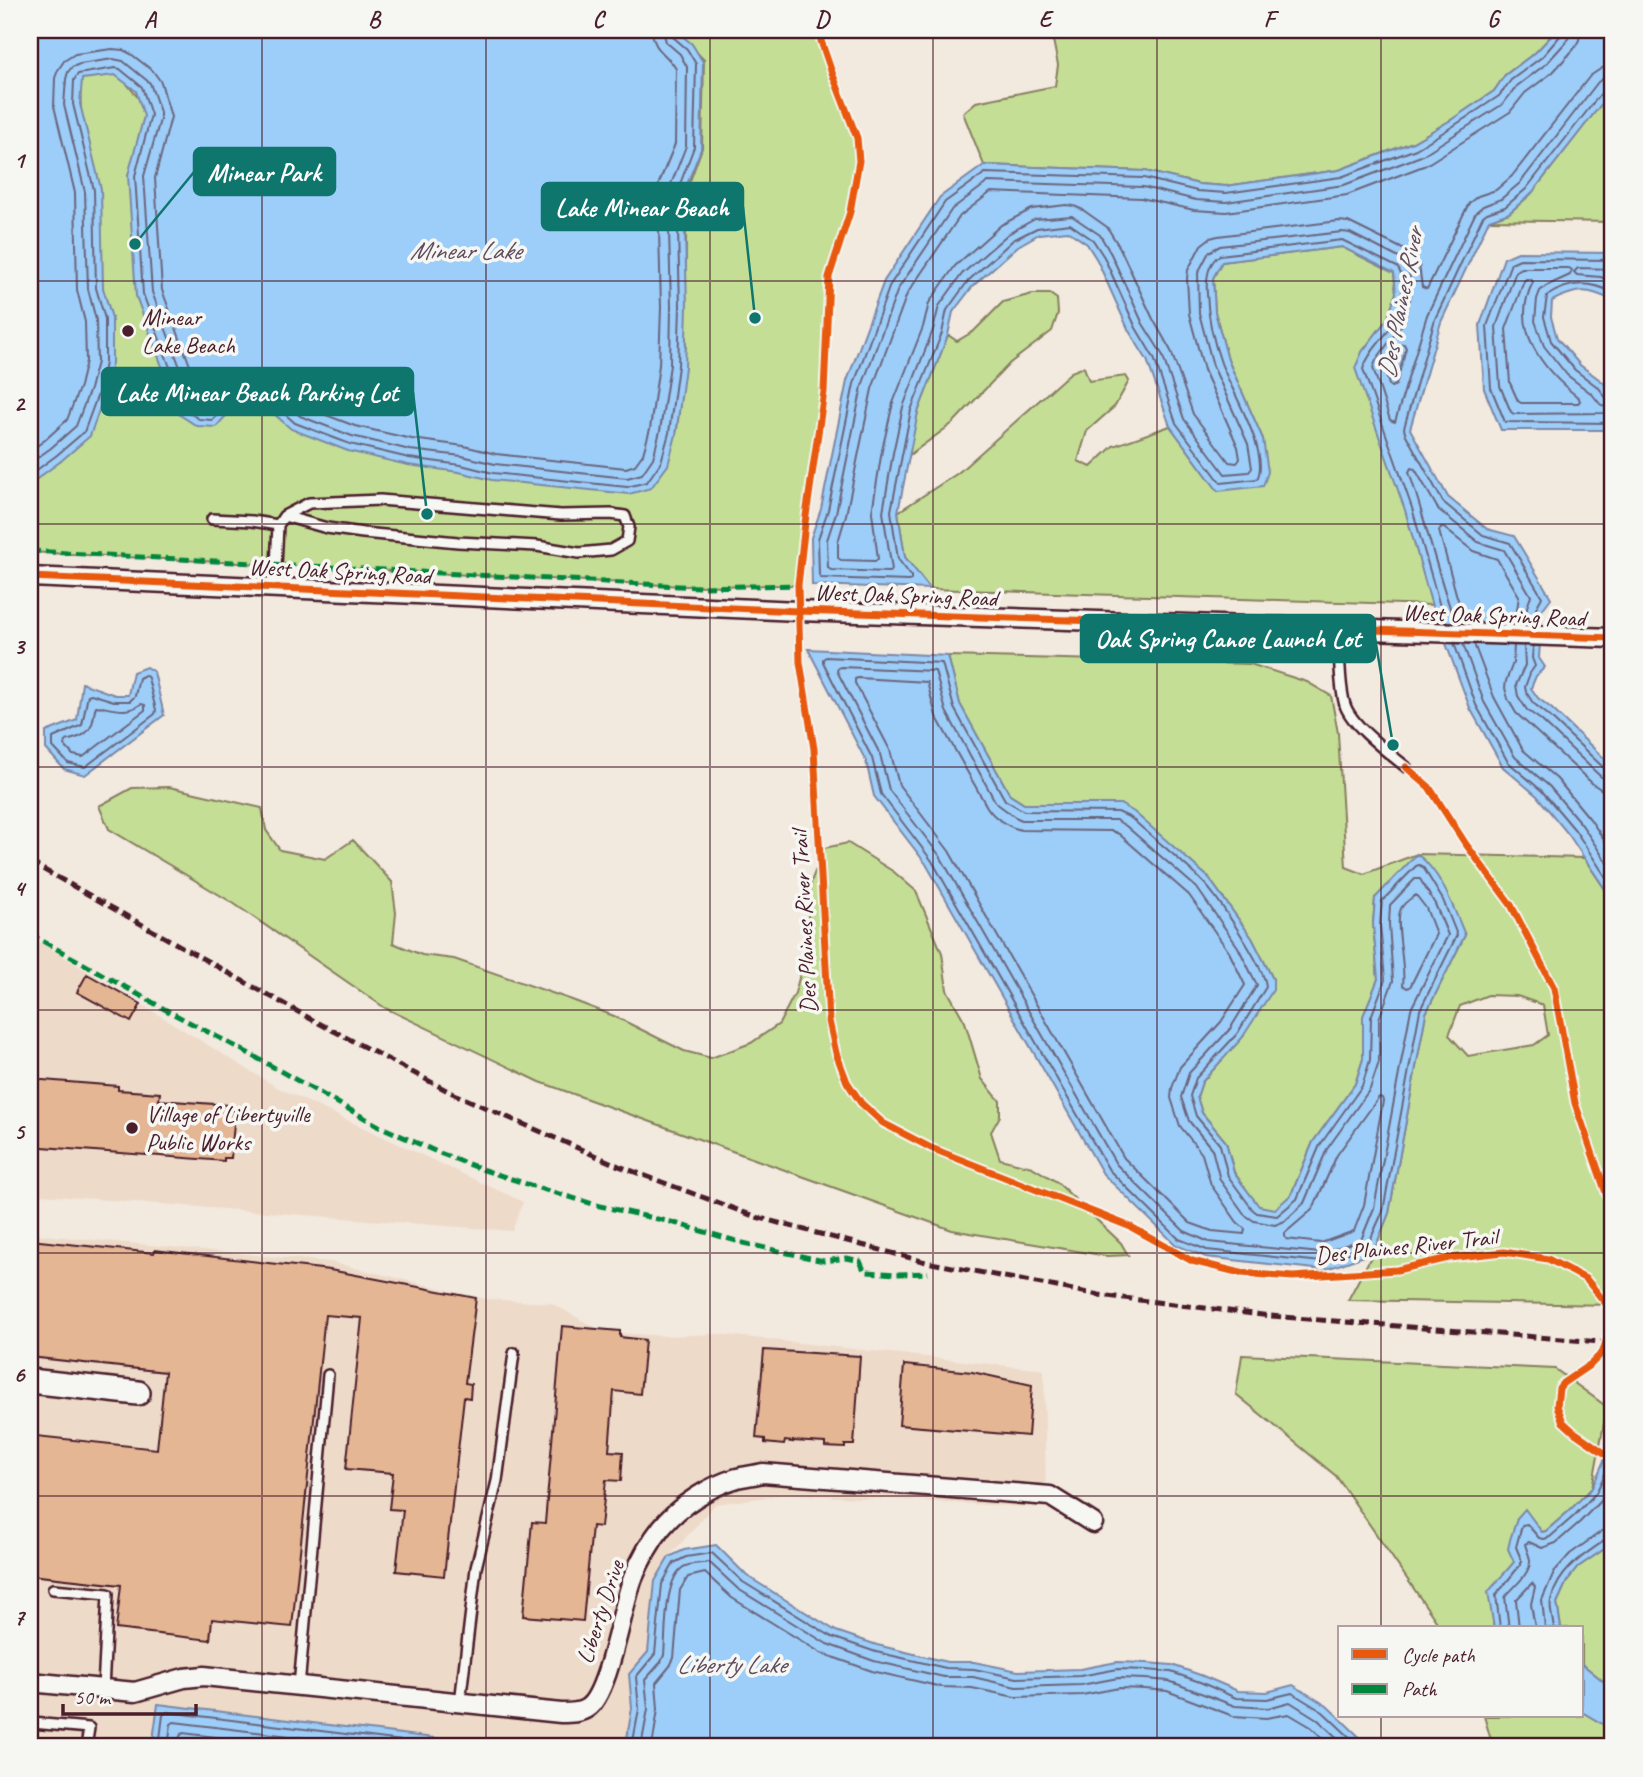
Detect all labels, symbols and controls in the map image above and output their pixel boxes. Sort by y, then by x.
text: A [144,5,158,34]
text: B [368,5,382,34]
text: C [593,5,607,34]
text: D [815,5,831,34]
text: E [1039,5,1055,34]
text: F [1264,5,1280,34]
text: G [1487,5,1502,34]
text: 1 [14,146,27,175]
callout: Minear Park [194,148,335,195]
text: Minear Park [207,156,323,189]
callout: Lake Minear Beach [542,183,743,230]
text: Lake Minear Beach [555,191,730,224]
water label: Des Plaines River [1369,221,1432,380]
water label: Minear Lake [410,234,524,267]
place label: Minear Lake Beach [142,302,236,360]
marker: Minear Lake Beach [120,323,136,339]
callout: Lake Minear Beach Parking Lot [102,368,413,415]
text: Lake Minear Beach Parking Lot [116,376,401,409]
text: 2 [14,389,27,418]
street label: West Oak Spring Road [248,551,435,591]
street label: West Oak Spring Road [814,577,1001,613]
street label: West Oak Spring Road [1402,597,1589,633]
callout: Oak Spring Canoe Launch Lot [1081,615,1375,662]
text: Oak Spring Canoe Launch Lot [1095,622,1363,655]
text: 3 [14,632,27,661]
street label: Des Plaines River Trail [784,826,824,1014]
text: 4 [14,874,27,903]
place label: Village of Libertyville Public Works [146,1099,312,1157]
text: 5 [14,1117,26,1146]
marker: Village of Libertyville Public Works [124,1120,140,1136]
street label: Des Plaines River Trail [1313,1221,1502,1270]
text: 6 [14,1360,27,1389]
street label: Liberty Drive [569,1555,631,1667]
text: 7 [14,1603,27,1632]
legend [1338,1626,1584,1718]
text: Cycle path [1402,1642,1475,1668]
water label: Liberty Lake [677,1648,790,1681]
scale bar [63,1672,196,1716]
text: Path [1402,1676,1438,1702]
text: 50 m [74,1684,112,1710]

